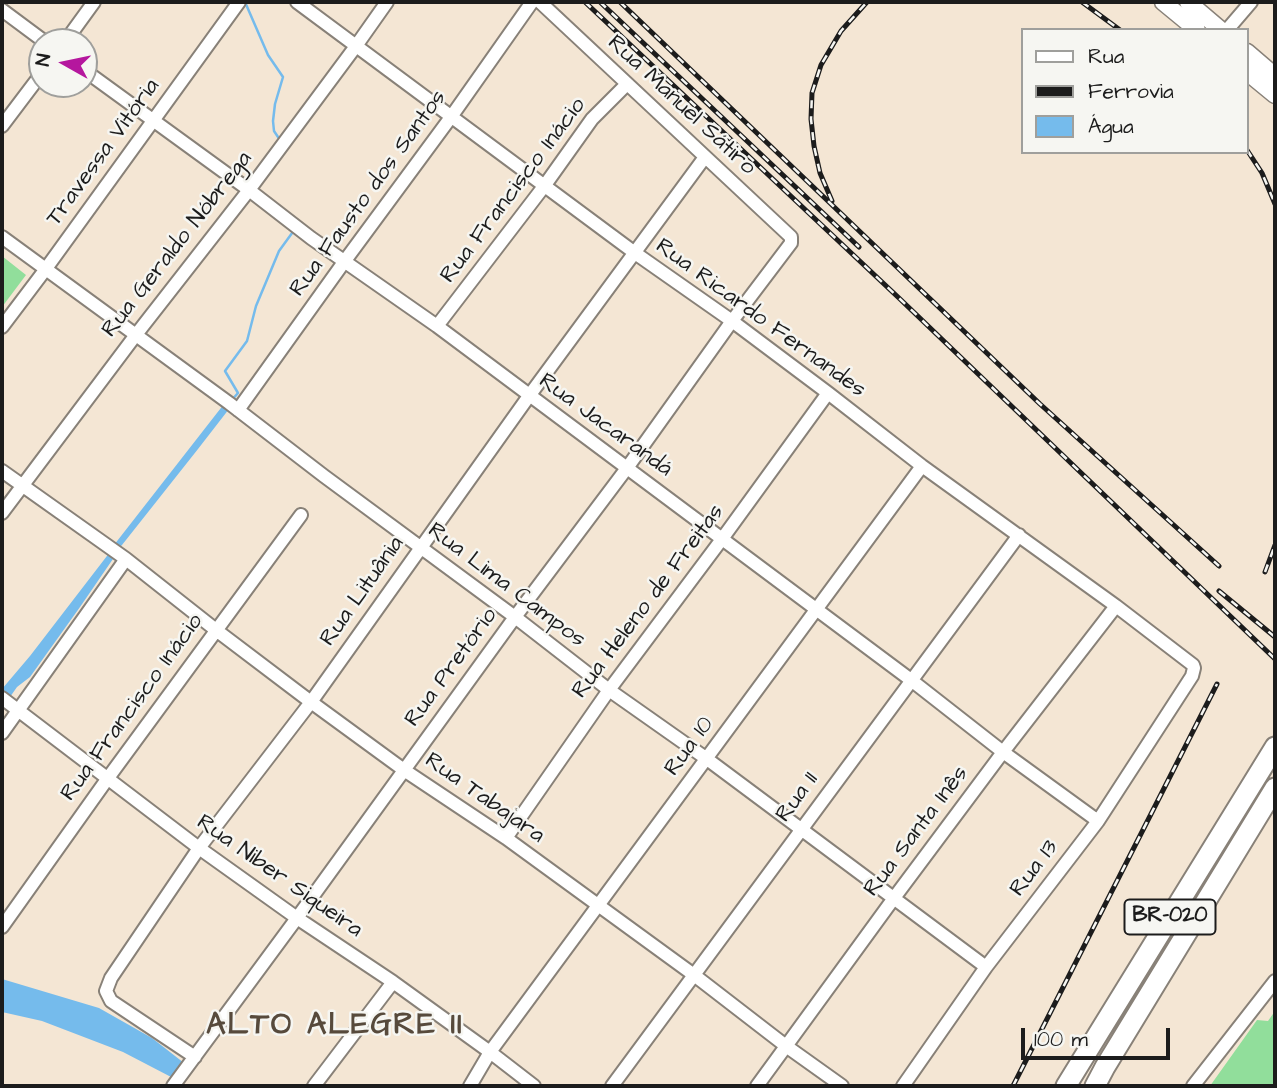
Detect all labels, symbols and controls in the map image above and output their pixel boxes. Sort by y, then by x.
north arrow [28,28,98,98]
legend [1021,28,1249,154]
street label: Rua Manuel Sátiro [601,30,761,182]
text: Rua [1088,42,1124,71]
text: N [29,52,58,68]
street label: Travessa Vitória [41,74,167,232]
text: Ferrovia [1088,77,1174,106]
street label: Rua Fausto dos Santos [285,85,453,303]
street label: Rua Francisco Inácio [435,93,593,289]
text: Água [1088,112,1134,141]
street label: Rua Geraldo Nóbrega [97,147,259,343]
street label: Rua Ricardo Fernandes [649,233,871,405]
street label: Rua Jacarandá [533,368,677,484]
street label: Rua Heleno de Freitas [567,500,731,704]
street label: Rua Lima Campos [422,518,590,654]
street label: Rua Lituânia [315,532,411,652]
street label: Rua Pretório [400,603,504,733]
street label: Rua Francisco Inácio [56,609,210,807]
street label: Rua 10 [659,712,721,782]
street label: Rua Tabajara [419,748,549,850]
street label: Rua Santa Inês [859,761,975,903]
street label: Rua 11 [771,768,825,828]
street label: Rua Niber Siqueira [191,809,367,945]
street label: Rua 13 [1005,835,1065,903]
road number: BR-020 [1124,900,1216,934]
district label: ALTO ALEGRE II [208,1009,462,1045]
scale bar [1025,1014,1174,1058]
text: 100 m [1034,1025,1088,1054]

